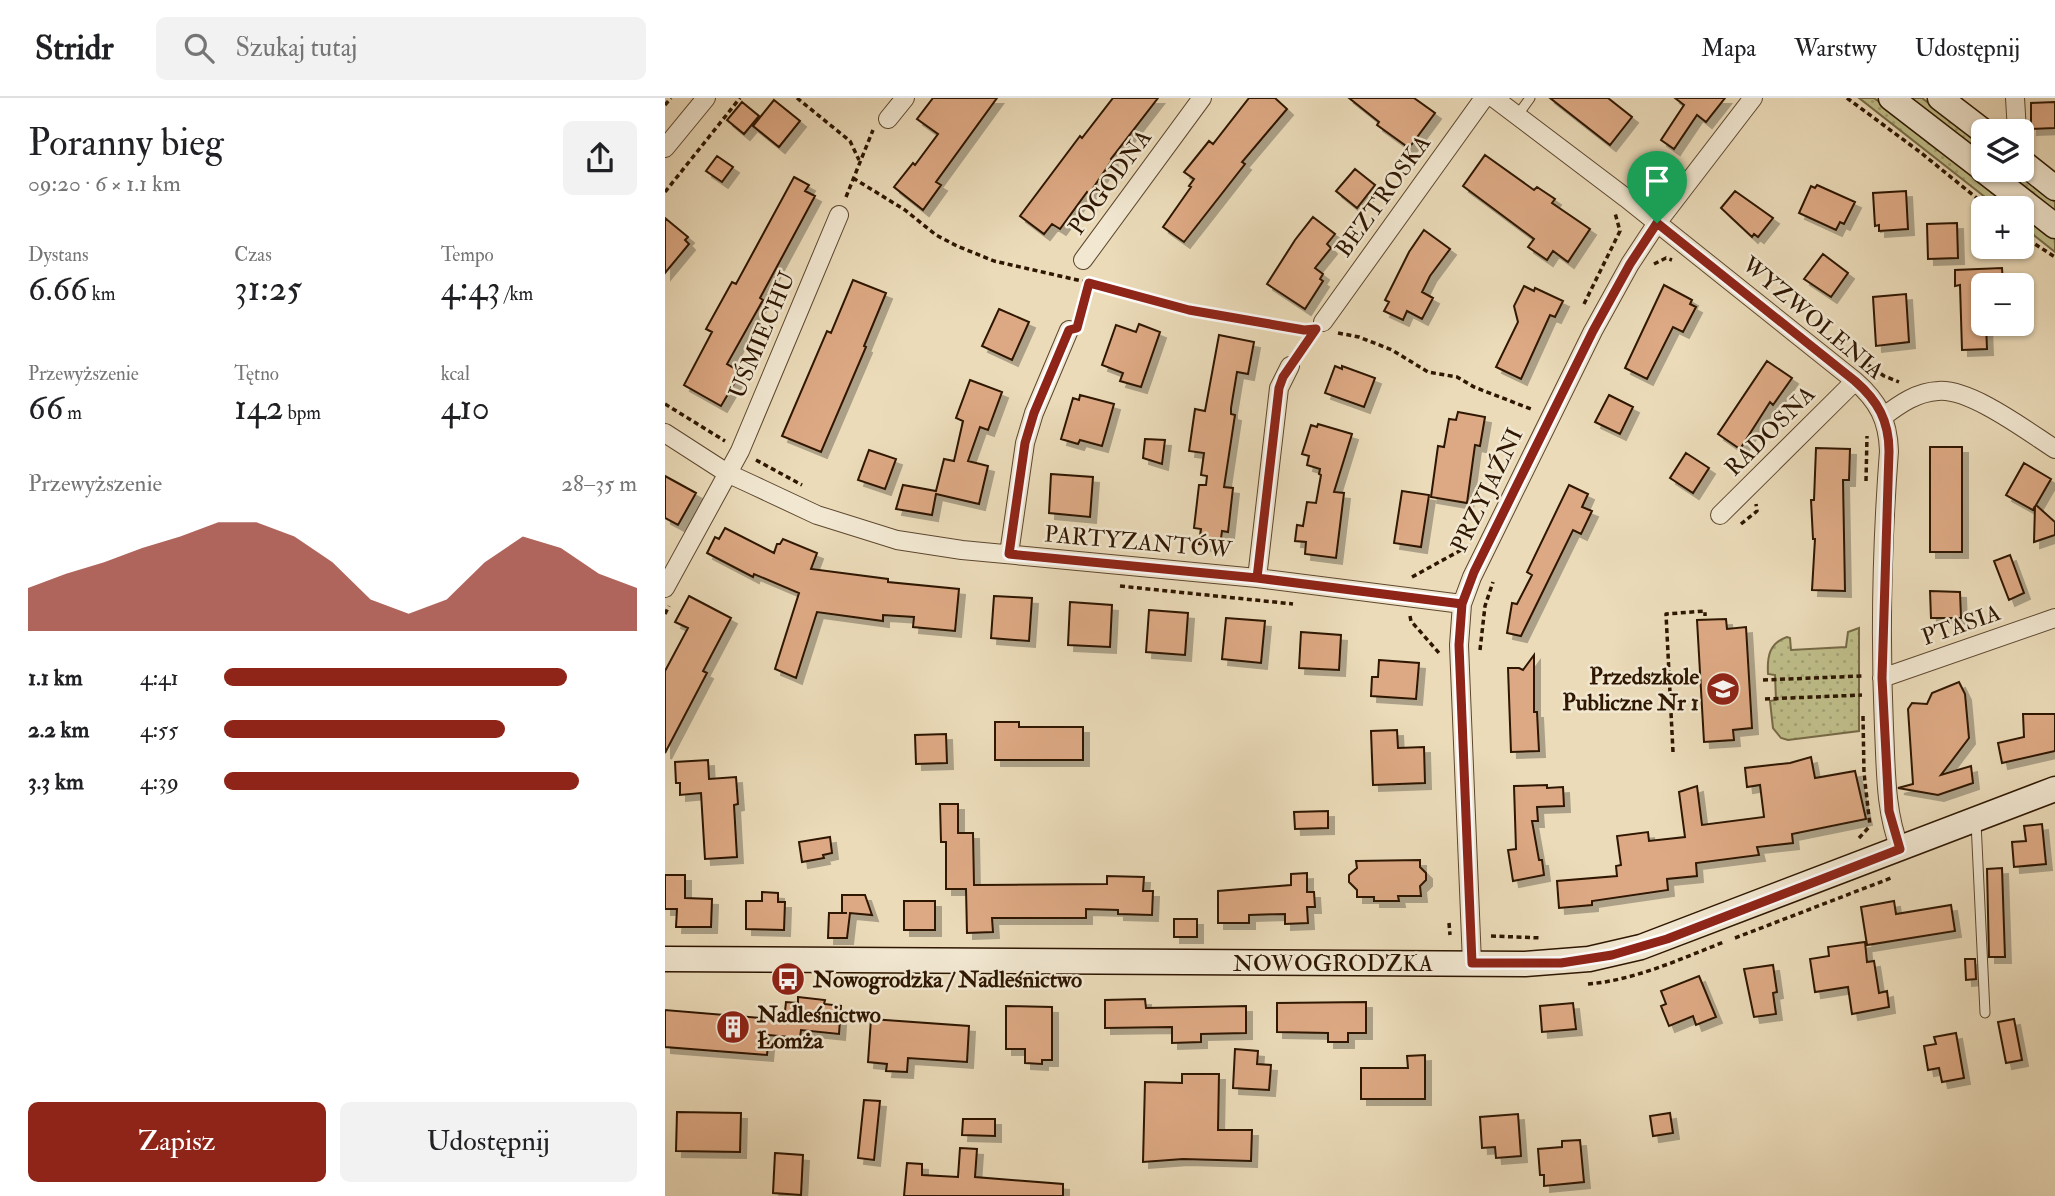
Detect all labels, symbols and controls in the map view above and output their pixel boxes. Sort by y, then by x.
search box [156,17,646,80]
text: Stridr [35,28,114,69]
icon: search [180,29,218,67]
text: Szukaj tutaj [236,32,357,64]
text: Mapa [1701,33,1756,64]
text: Warstwy [1794,33,1877,64]
text: Udostępnij [1915,33,2020,64]
text: Poranny bieg [28,119,224,167]
map controls [1971,119,2034,336]
button: layers [1971,119,2034,182]
button: share [563,121,637,195]
street label: POGODNA [1062,123,1158,240]
street label: BEZTROSKA [1329,129,1437,263]
pin [1627,151,1687,223]
icon: arrive [1638,162,1676,200]
text: 09:20 · 6 × 1.1 km [28,169,181,198]
button: + [1971,196,2034,259]
text: Dystans [28,243,89,267]
text: Czas [234,243,272,267]
text: Tempo [441,243,494,267]
street label: WYZWOLENIA [1735,250,1890,386]
text: 6.66 [28,267,88,311]
text: 31:25 [234,267,302,311]
text: 4:43 [441,267,501,311]
street label: UŚMIECHU [722,267,802,403]
button: − [1971,273,2034,336]
text: km [88,282,116,306]
text: /km [501,282,533,306]
text: Przewyższenie [28,362,139,386]
text: Tętno [234,362,279,386]
text: kcal [441,362,470,386]
street label: RADOSNA [1719,379,1822,482]
text: 66 [28,386,63,430]
text: 142 [234,386,283,430]
text: 410 [441,386,490,430]
text: m [63,401,82,425]
text: bpm [283,401,321,425]
street label: PRZYJAŹNI [1445,423,1529,557]
text: Przewyższenie [28,469,162,498]
text: 28–35 m [561,469,637,498]
street label: PARTYZANTÓW [1043,519,1234,565]
street label: PTASIA [1918,598,2005,652]
place label: Przedszkole Publiczne Nr 1 [1562,662,1699,717]
text: 1.1 km [28,663,83,692]
text: 4:41 [140,663,179,692]
school or university icon: Przedszkole Publiczne Nr 1 [1704,670,1742,708]
text: 2.2 km [28,715,89,744]
text: 4:55 [140,715,178,744]
text: 3.3 km [28,767,84,796]
text: 4:39 [140,767,179,796]
street label: NOWOGRODZKA [1233,949,1434,978]
bus stop icon: Nowogrodzka / Nadleśnictwo [769,960,807,998]
place label: Nowogrodzka / Nadleśnictwo [812,965,1082,995]
place label: Nadleśnictwo Łomża [756,1000,881,1055]
building icon: Nadleśnictwo Łomża [714,1008,752,1046]
button: Zapisz [28,1102,326,1182]
button: Udostępnij [340,1102,637,1182]

